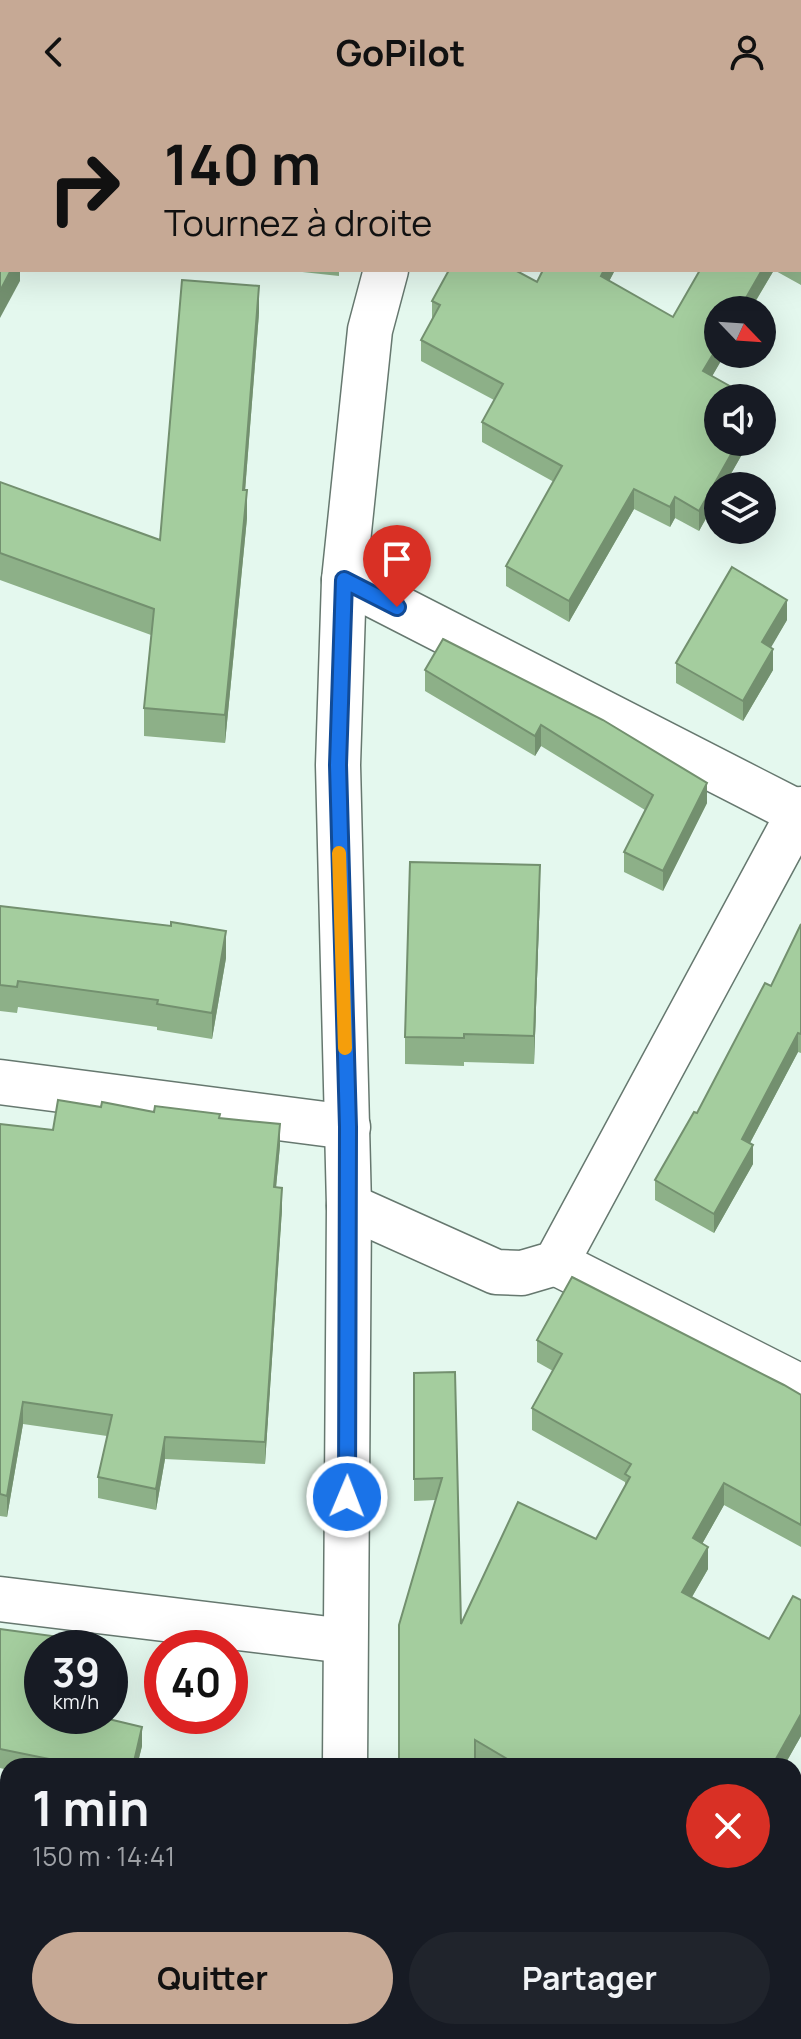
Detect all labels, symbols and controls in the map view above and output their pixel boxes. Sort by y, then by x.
text: GoPilot [336,28,465,77]
icon: back [32,30,76,74]
icon: person [725,30,769,74]
text: 140 m [164,125,321,202]
icon: right [32,136,136,240]
text: Tournez à droite [164,198,432,247]
north arrow [704,296,776,368]
map controls [704,296,776,544]
button: sound [704,384,776,456]
button: layers [704,472,776,544]
pin [363,525,431,607]
icon: arrive [375,537,419,581]
position arrow [305,1455,389,1539]
speed limit sign: 40 [144,1630,248,1734]
text: 39 [52,1644,100,1699]
text: km/h [53,1688,99,1715]
text: 1 min [32,1775,149,1840]
button: close [686,1784,770,1868]
text: 150 m · 14:41 [32,1838,175,1874]
button: Quitter [32,1932,393,2024]
button: Partager [409,1932,770,2024]

